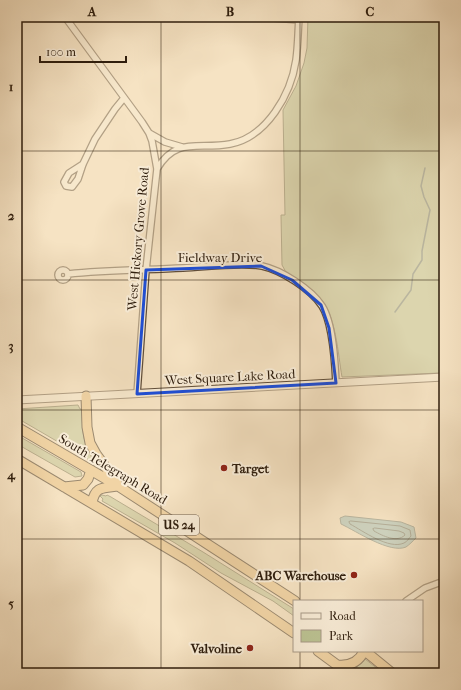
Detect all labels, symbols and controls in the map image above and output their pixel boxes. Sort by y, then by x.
text: A [87,4,97,19]
text: B [226,4,235,19]
text: C [366,4,375,19]
scale bar [40,38,126,64]
text: 100 m [46,45,76,59]
text: 1 [9,79,14,94]
street label: West Hickory Grove Road [124,166,152,312]
text: 2 [8,208,15,223]
street label: Fieldway Drive [178,250,263,265]
text: 3 [8,338,14,354]
street label: West Square Lake Road [163,366,297,388]
street label: South Telegraph Road [56,431,171,508]
place label: Target [231,461,270,477]
marker: Target [219,463,229,473]
text: 4 [6,467,16,483]
road number: US 24 [159,515,199,535]
place label: ABC Warehouse [255,568,347,583]
marker: ABC Warehouse [349,570,359,580]
text: 5 [8,596,14,611]
legend [293,600,423,652]
text: Road [329,609,356,623]
text: Park [329,629,354,643]
place label: Valvoline [190,641,243,656]
marker: Valvoline [245,643,255,653]

